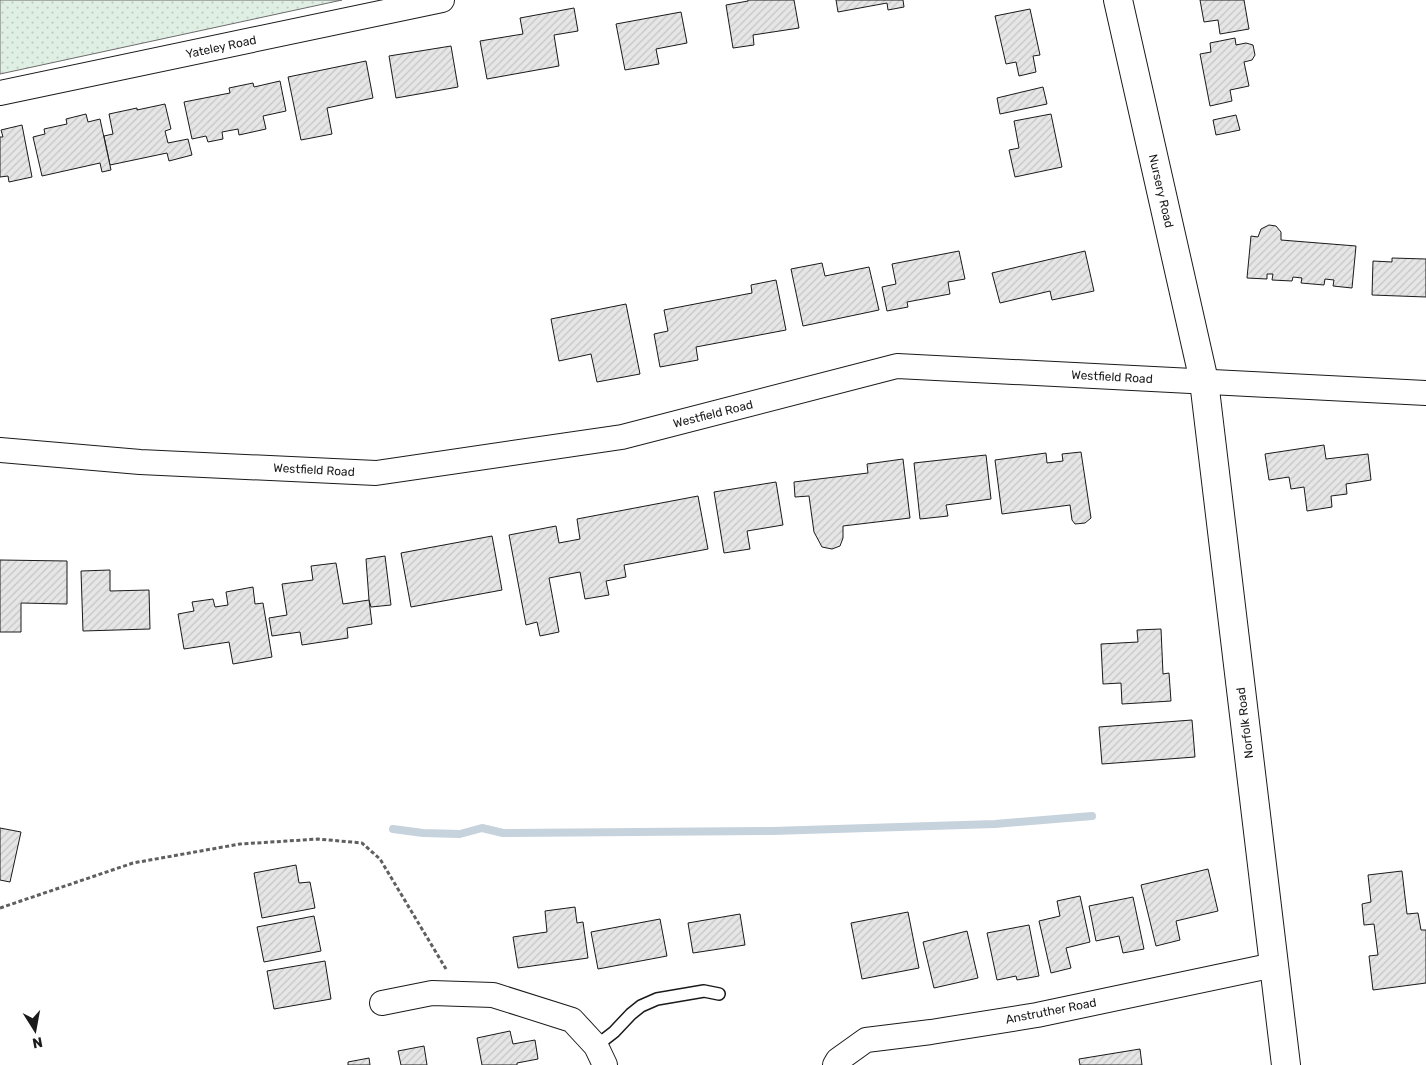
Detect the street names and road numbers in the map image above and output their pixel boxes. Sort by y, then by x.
street label: Yateley Road [184,33,258,61]
street label: Nursery Road [1146,153,1176,229]
street label: Westfield Road [1071,368,1153,386]
street label: Westfield Road [672,397,754,431]
street label: Westfield Road [273,461,355,479]
street label: Norfolk Road [1234,687,1256,759]
street label: Anstruther Road [1004,995,1098,1027]

